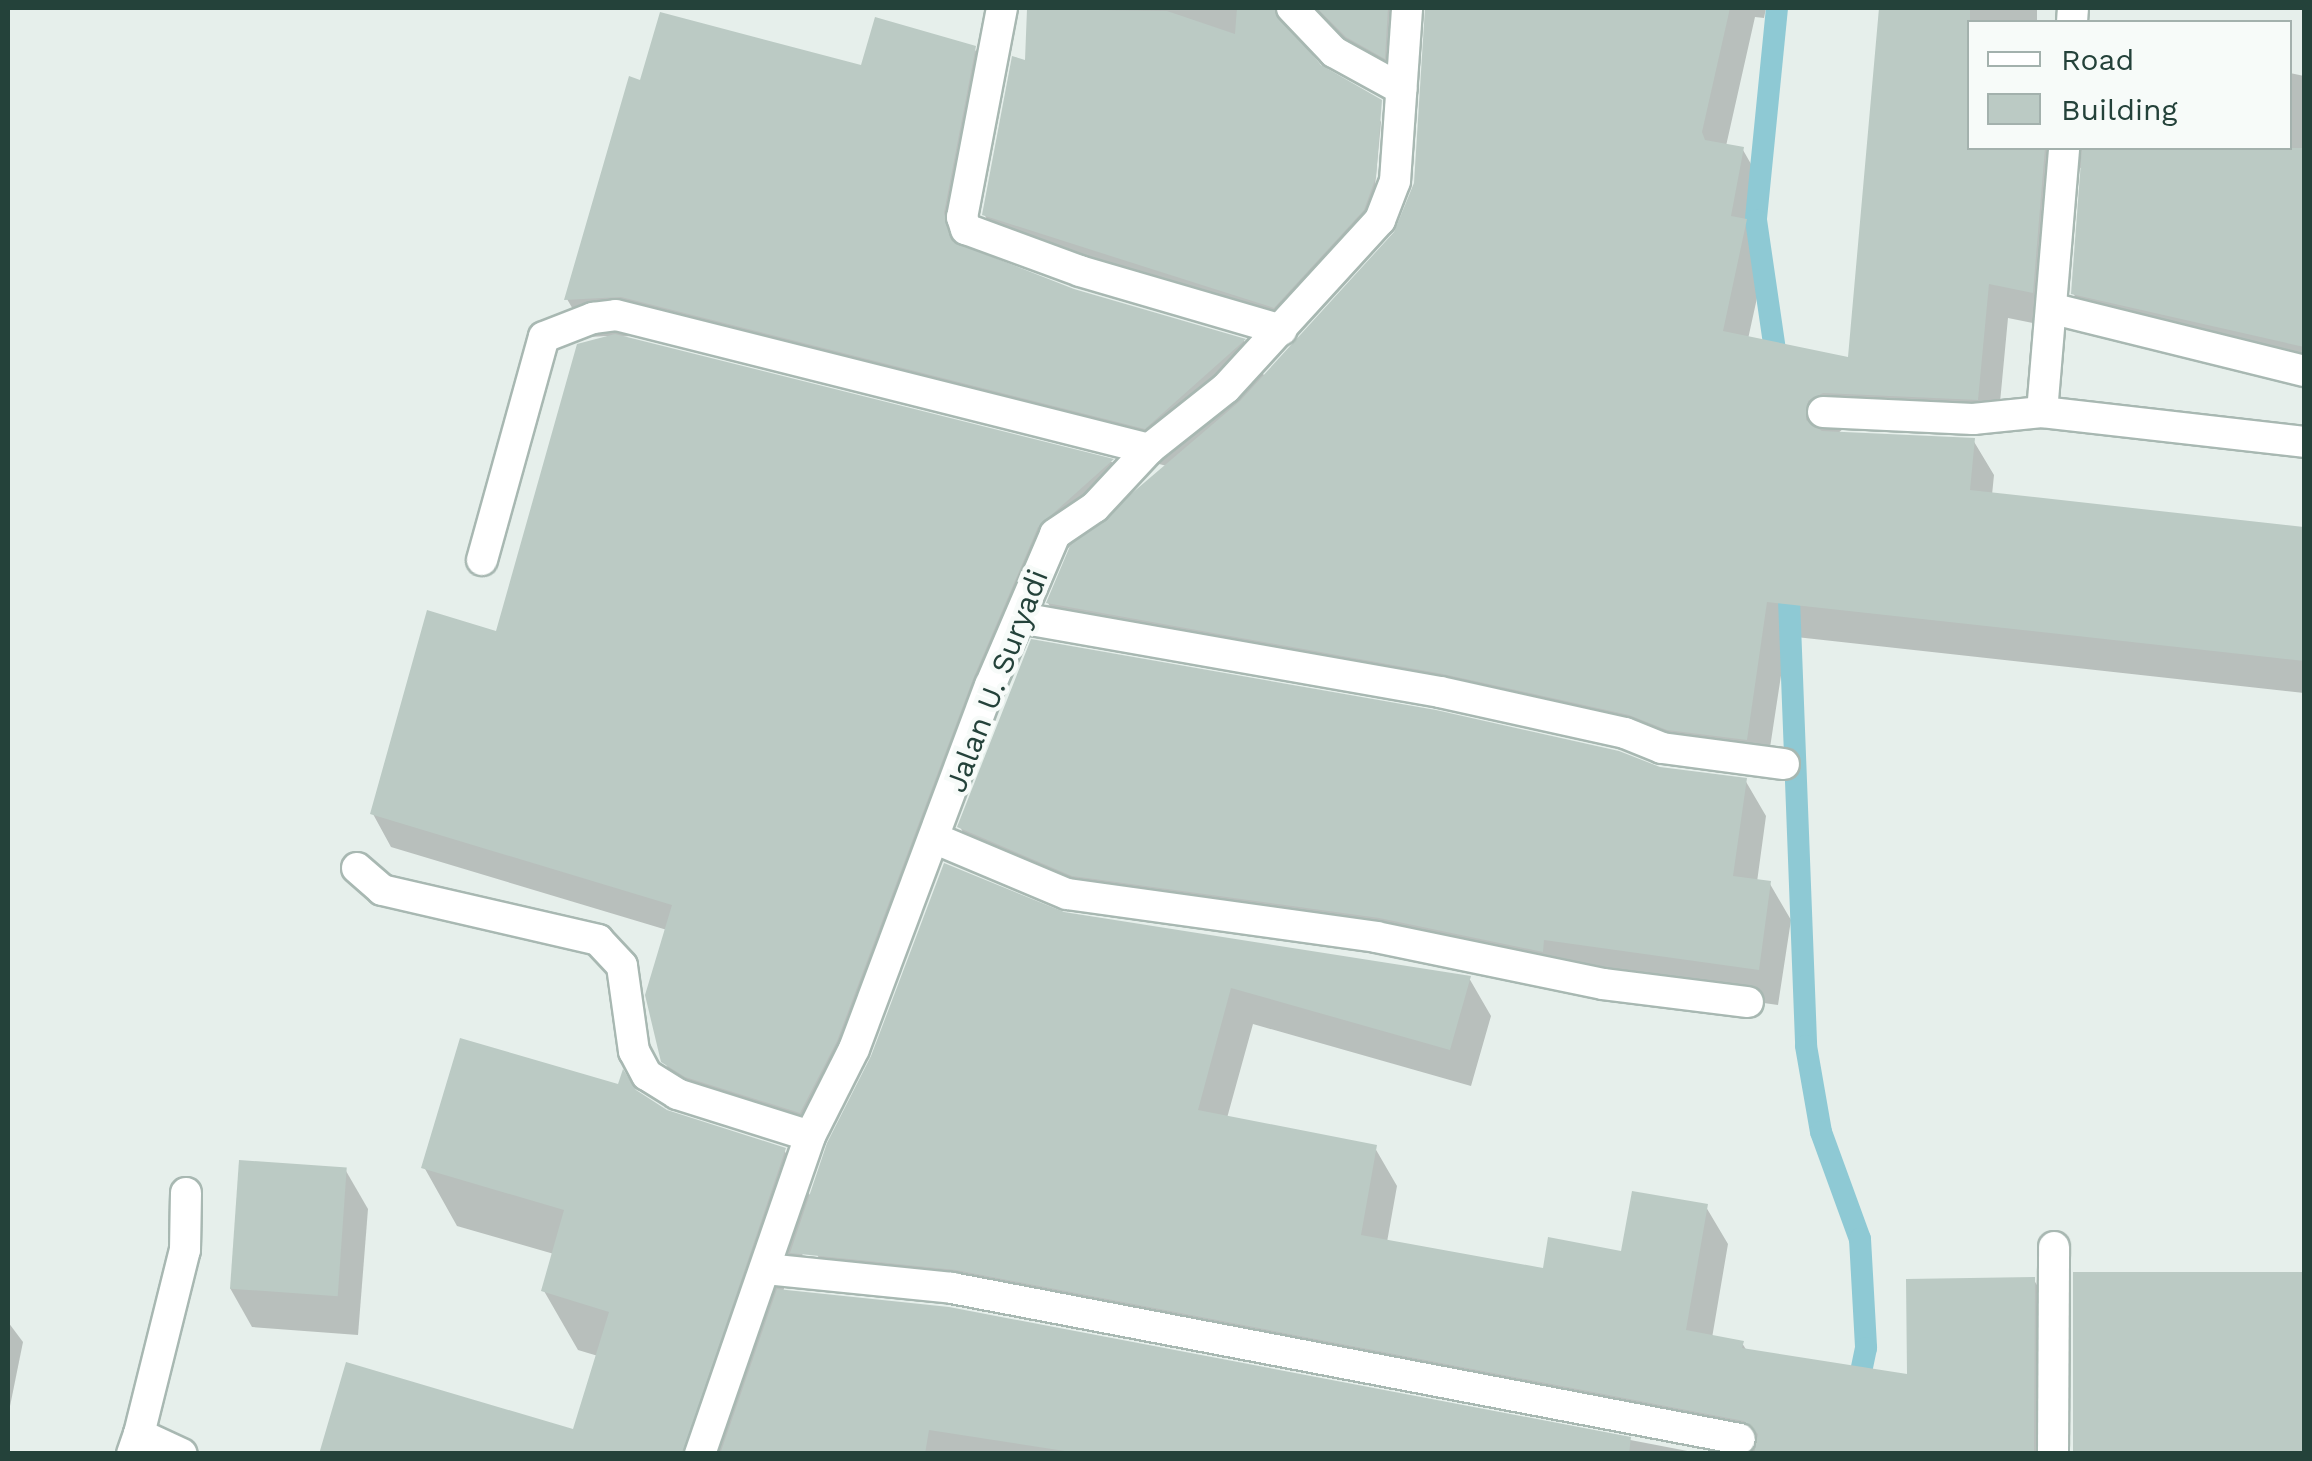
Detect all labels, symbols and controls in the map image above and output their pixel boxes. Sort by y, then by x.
legend [1967,20,2292,150]
text: Road [2061,42,2134,77]
text: Building [2061,92,2178,127]
street label: Jalan U. Suryadi [938,564,1056,798]

